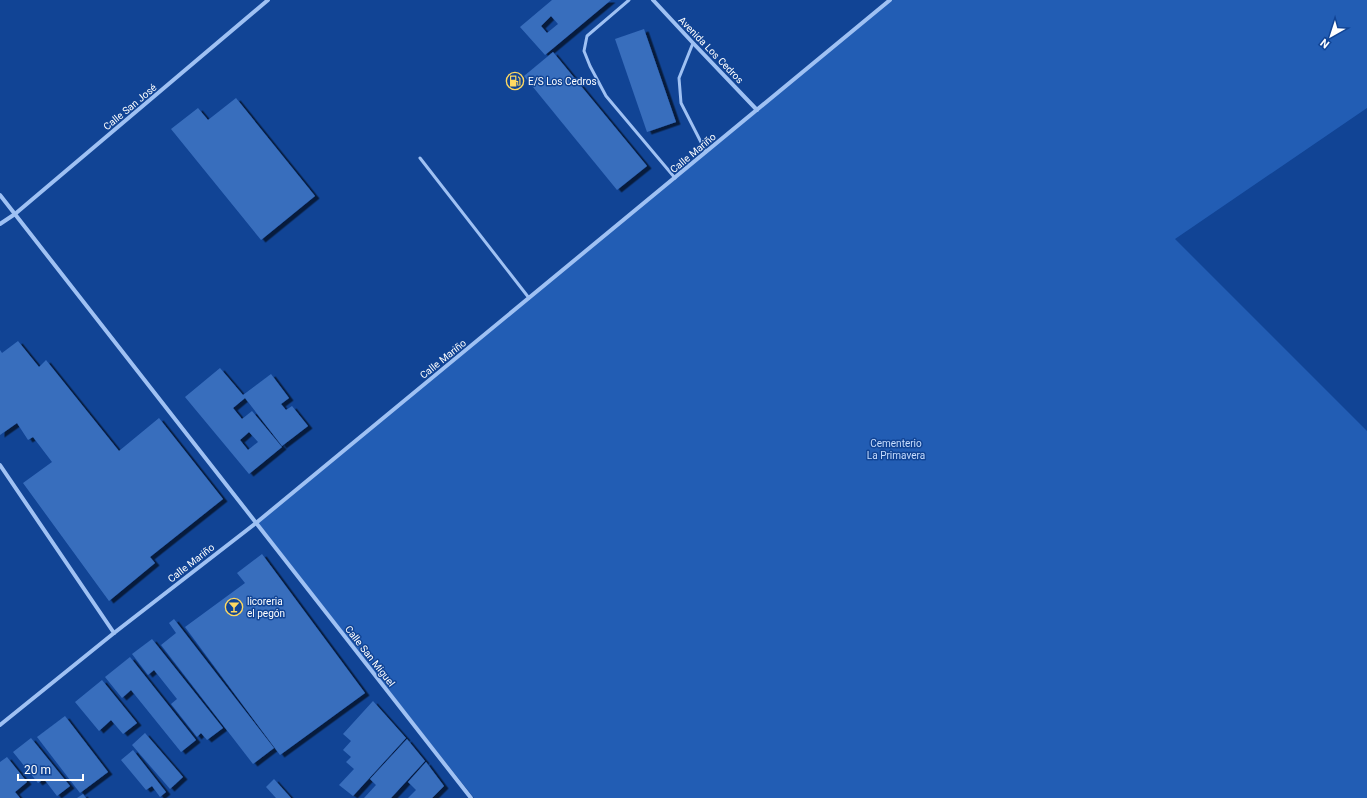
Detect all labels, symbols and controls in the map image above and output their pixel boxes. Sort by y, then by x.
street label: Avenida Los Cedros [676,14,746,86]
north arrow [1311,16,1351,56]
text: N [1318,36,1332,51]
fuel station icon: E/S Los Cedros [505,71,525,91]
place label: E/S Los Cedros [528,76,597,87]
street label: Calle San José [101,82,159,132]
street label: Calle Mariño [668,131,718,175]
street label: Calle Mariño [418,337,468,381]
park label: Cementerio La Primavera [867,438,925,461]
street label: Calle Mariño [166,541,217,585]
place label: licoreria el pegón [247,596,285,619]
bar icon: licoreria el pegón [224,597,244,617]
street label: Calle San Miguel [343,623,397,689]
scale bar [18,756,83,782]
text: 20 m [24,763,51,777]

